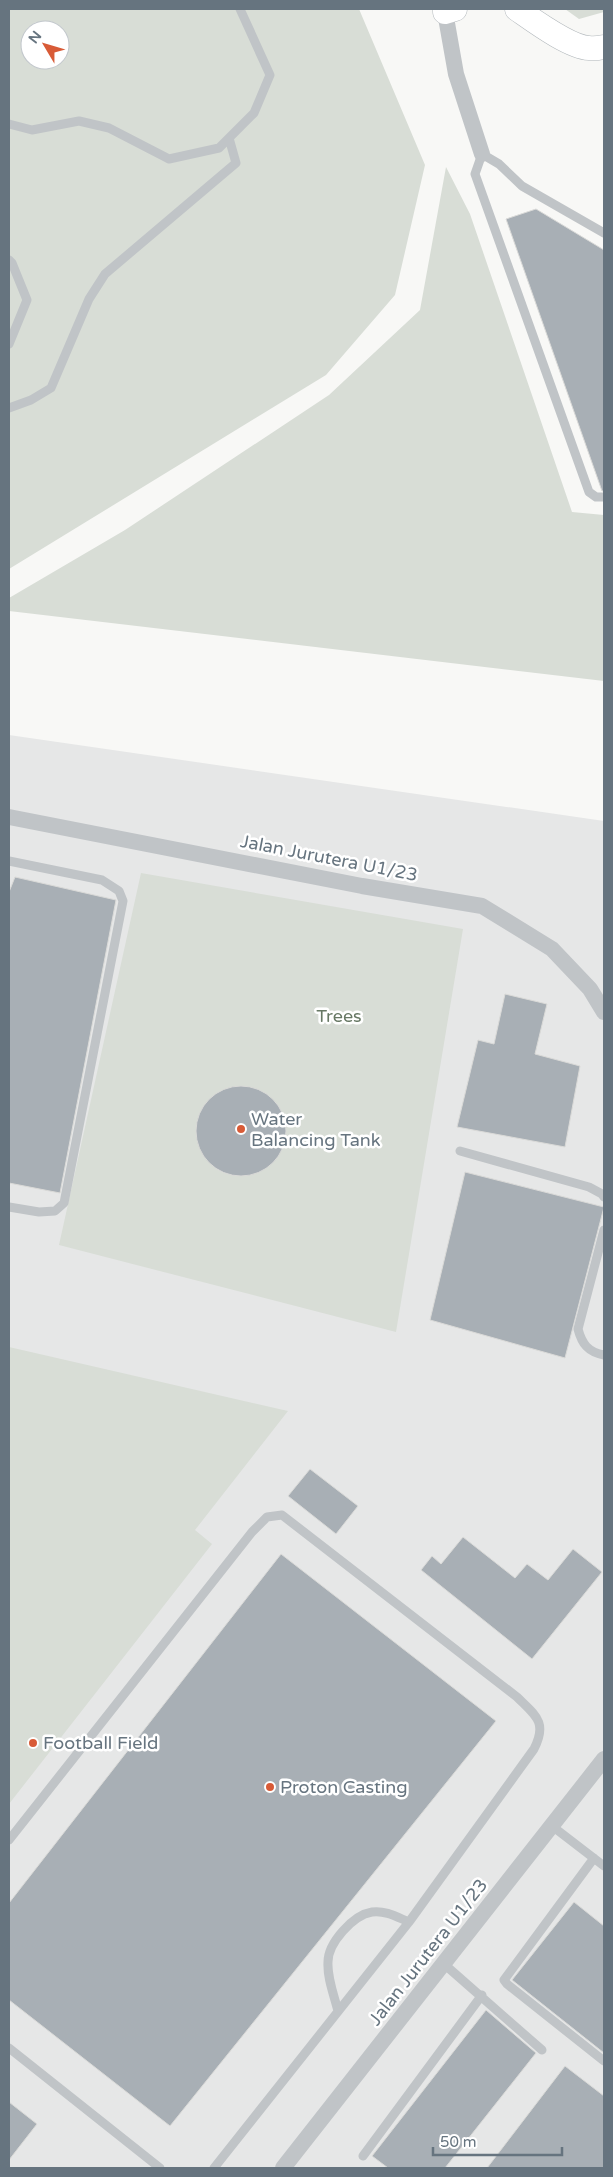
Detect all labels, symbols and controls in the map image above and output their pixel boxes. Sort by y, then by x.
north arrow [20,20,70,70]
text: N [25,28,45,47]
street label: Jalan Jurutera U1/23 [239,830,419,886]
park label: Trees [316,1005,362,1027]
place label: Water Balancing Tank [251,1108,381,1151]
marker: Water Balancing Tank [235,1123,247,1135]
place label: Football Field [43,1732,158,1754]
marker: Football Field [27,1737,39,1749]
place label: Proton Casting [280,1776,408,1798]
marker: Proton Casting [264,1781,276,1793]
street label: Jalan Jurutera U1/23 [364,1874,492,2030]
scale bar [433,2124,562,2156]
text: 50 m [440,2133,477,2151]

